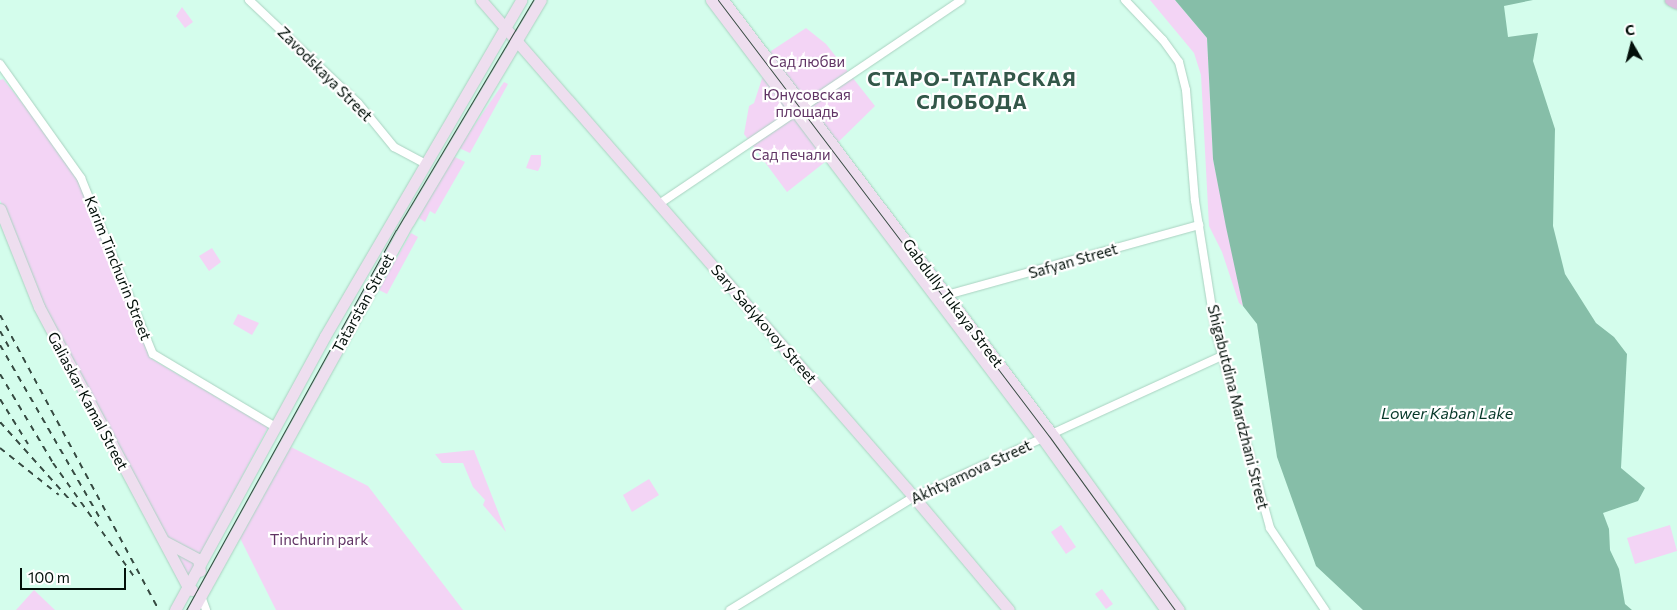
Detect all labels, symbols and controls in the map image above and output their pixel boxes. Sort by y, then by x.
north arrow [1607,20,1657,70]
text: С [1624,21,1636,39]
street label: Zavodskaya Street [274,23,376,125]
park label: Сад любви [769,53,845,71]
district label: СТАРО-ТАТАРСКАЯ СЛОБОДА [865,67,1079,114]
park label: Юнусовская площадь [763,85,851,120]
park label: Сад печали [751,146,831,164]
street label: Karim Tinchurin Street [81,193,155,343]
street label: Gabdully Tukaya Street [899,235,1007,371]
street label: Safyan Street [1026,240,1120,282]
street label: Tatarstan Street [328,250,398,356]
street label: Sary Sadykovoy Street [707,261,821,387]
street label: Shigabutdina Mardzhani Street [1204,303,1272,511]
street label: Galiaskar Kamal Street [44,329,132,473]
water label: Lower Kaban Lake [1381,403,1513,423]
street label: Akhtyamova Street [908,436,1034,508]
park label: Tinchurin park [270,531,368,549]
scale bar [22,558,129,590]
text: 100 m [28,568,70,586]

